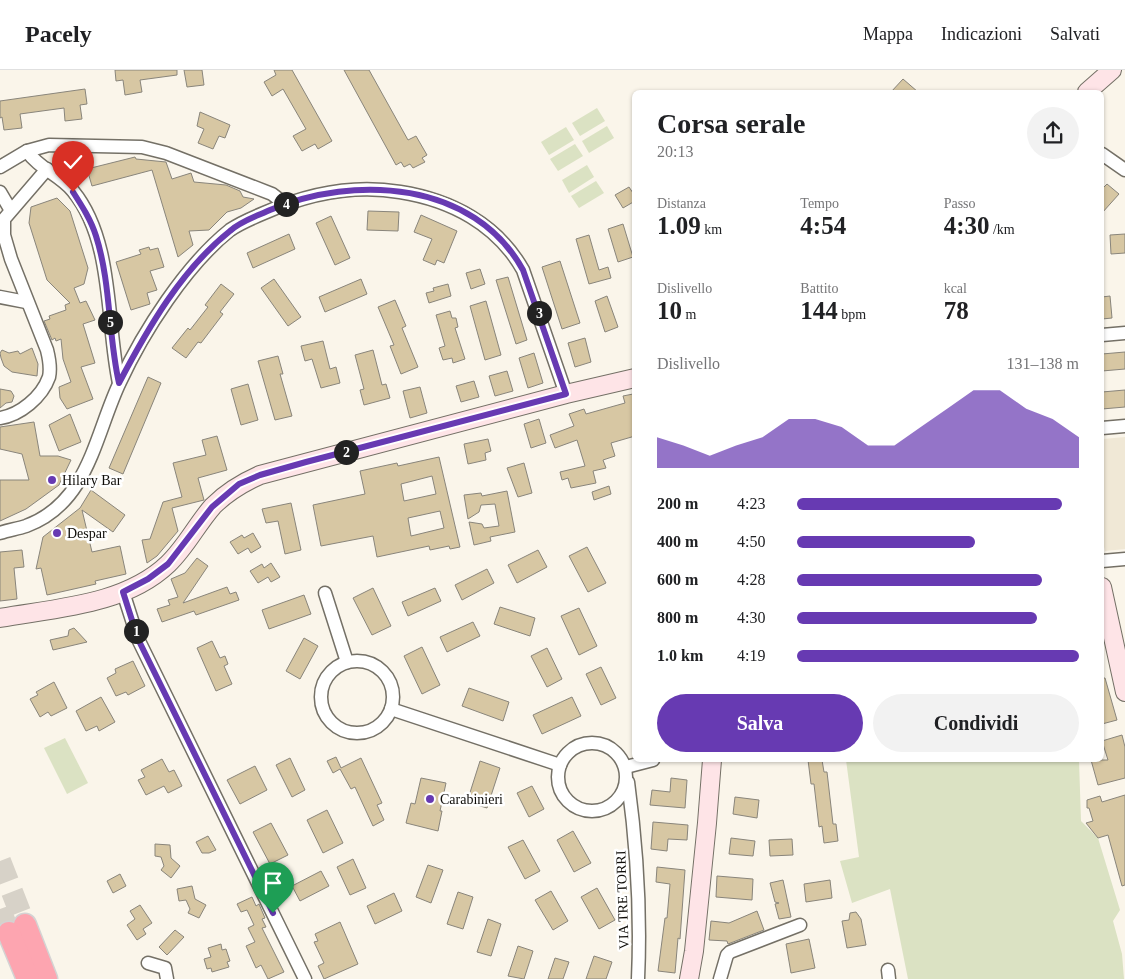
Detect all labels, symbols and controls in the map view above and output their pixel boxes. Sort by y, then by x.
text: Pacely [25,21,92,47]
text: Mappa [863,24,913,44]
text: Indicazioni [941,24,1022,44]
text: Salvati [1050,24,1100,44]
button: share [1027,107,1079,159]
text: Corsa serale [657,108,806,139]
pin [52,141,94,192]
text: 20:13 [657,143,693,160]
icon: check [59,148,87,176]
pin: 4 [274,192,298,216]
text: Distanza [657,196,706,211]
text: Tempo [800,196,839,211]
text: Passo [944,196,976,211]
text: 4 [283,197,290,212]
text: 1.09 [657,212,701,239]
text: 4:54 [800,212,846,239]
text: 4:30 [944,212,989,239]
text: km [701,222,722,237]
text: /km [989,222,1015,237]
text: Dislivello [657,281,712,296]
text: Battito [800,281,838,296]
text: kcal [944,281,967,296]
text: 10 [657,297,682,324]
text: 144 [800,297,838,324]
text: 78 [944,297,969,324]
pin: 3 [526,300,552,326]
text: 3 [536,306,543,321]
text: m [682,307,696,322]
text: bpm [838,307,866,322]
pin: 5 [98,310,122,334]
text: 5 [107,315,114,330]
text: Dislivello [657,355,720,372]
text: 131–138 m [1007,355,1079,372]
pin: 2 [334,440,358,464]
text: 2 [343,445,350,460]
place label: Hilary Bar [62,473,122,488]
marker: Hilary Bar [46,474,58,486]
text: 200 m [657,495,698,512]
text: 4:23 [737,495,765,512]
place label: Despar [67,526,107,541]
marker: Despar [51,527,63,539]
text: 400 m [657,533,698,550]
text: 4:50 [737,533,765,550]
text: 600 m [657,571,698,588]
text: 4:28 [737,571,765,588]
text: 800 m [657,609,698,626]
text: 4:30 [737,609,765,626]
pin: 1 [124,618,148,644]
text: 1 [133,624,140,639]
text: 1.0 km [657,647,703,664]
text: 4:19 [737,647,765,664]
button: Salva [657,694,863,752]
button: Condividi [873,694,1079,752]
place label: Carabinieri [440,792,503,807]
marker: Carabinieri [424,793,436,805]
street label: VIA TRE TORRI [613,850,632,950]
pin [252,862,294,913]
icon: arrive [259,869,287,897]

